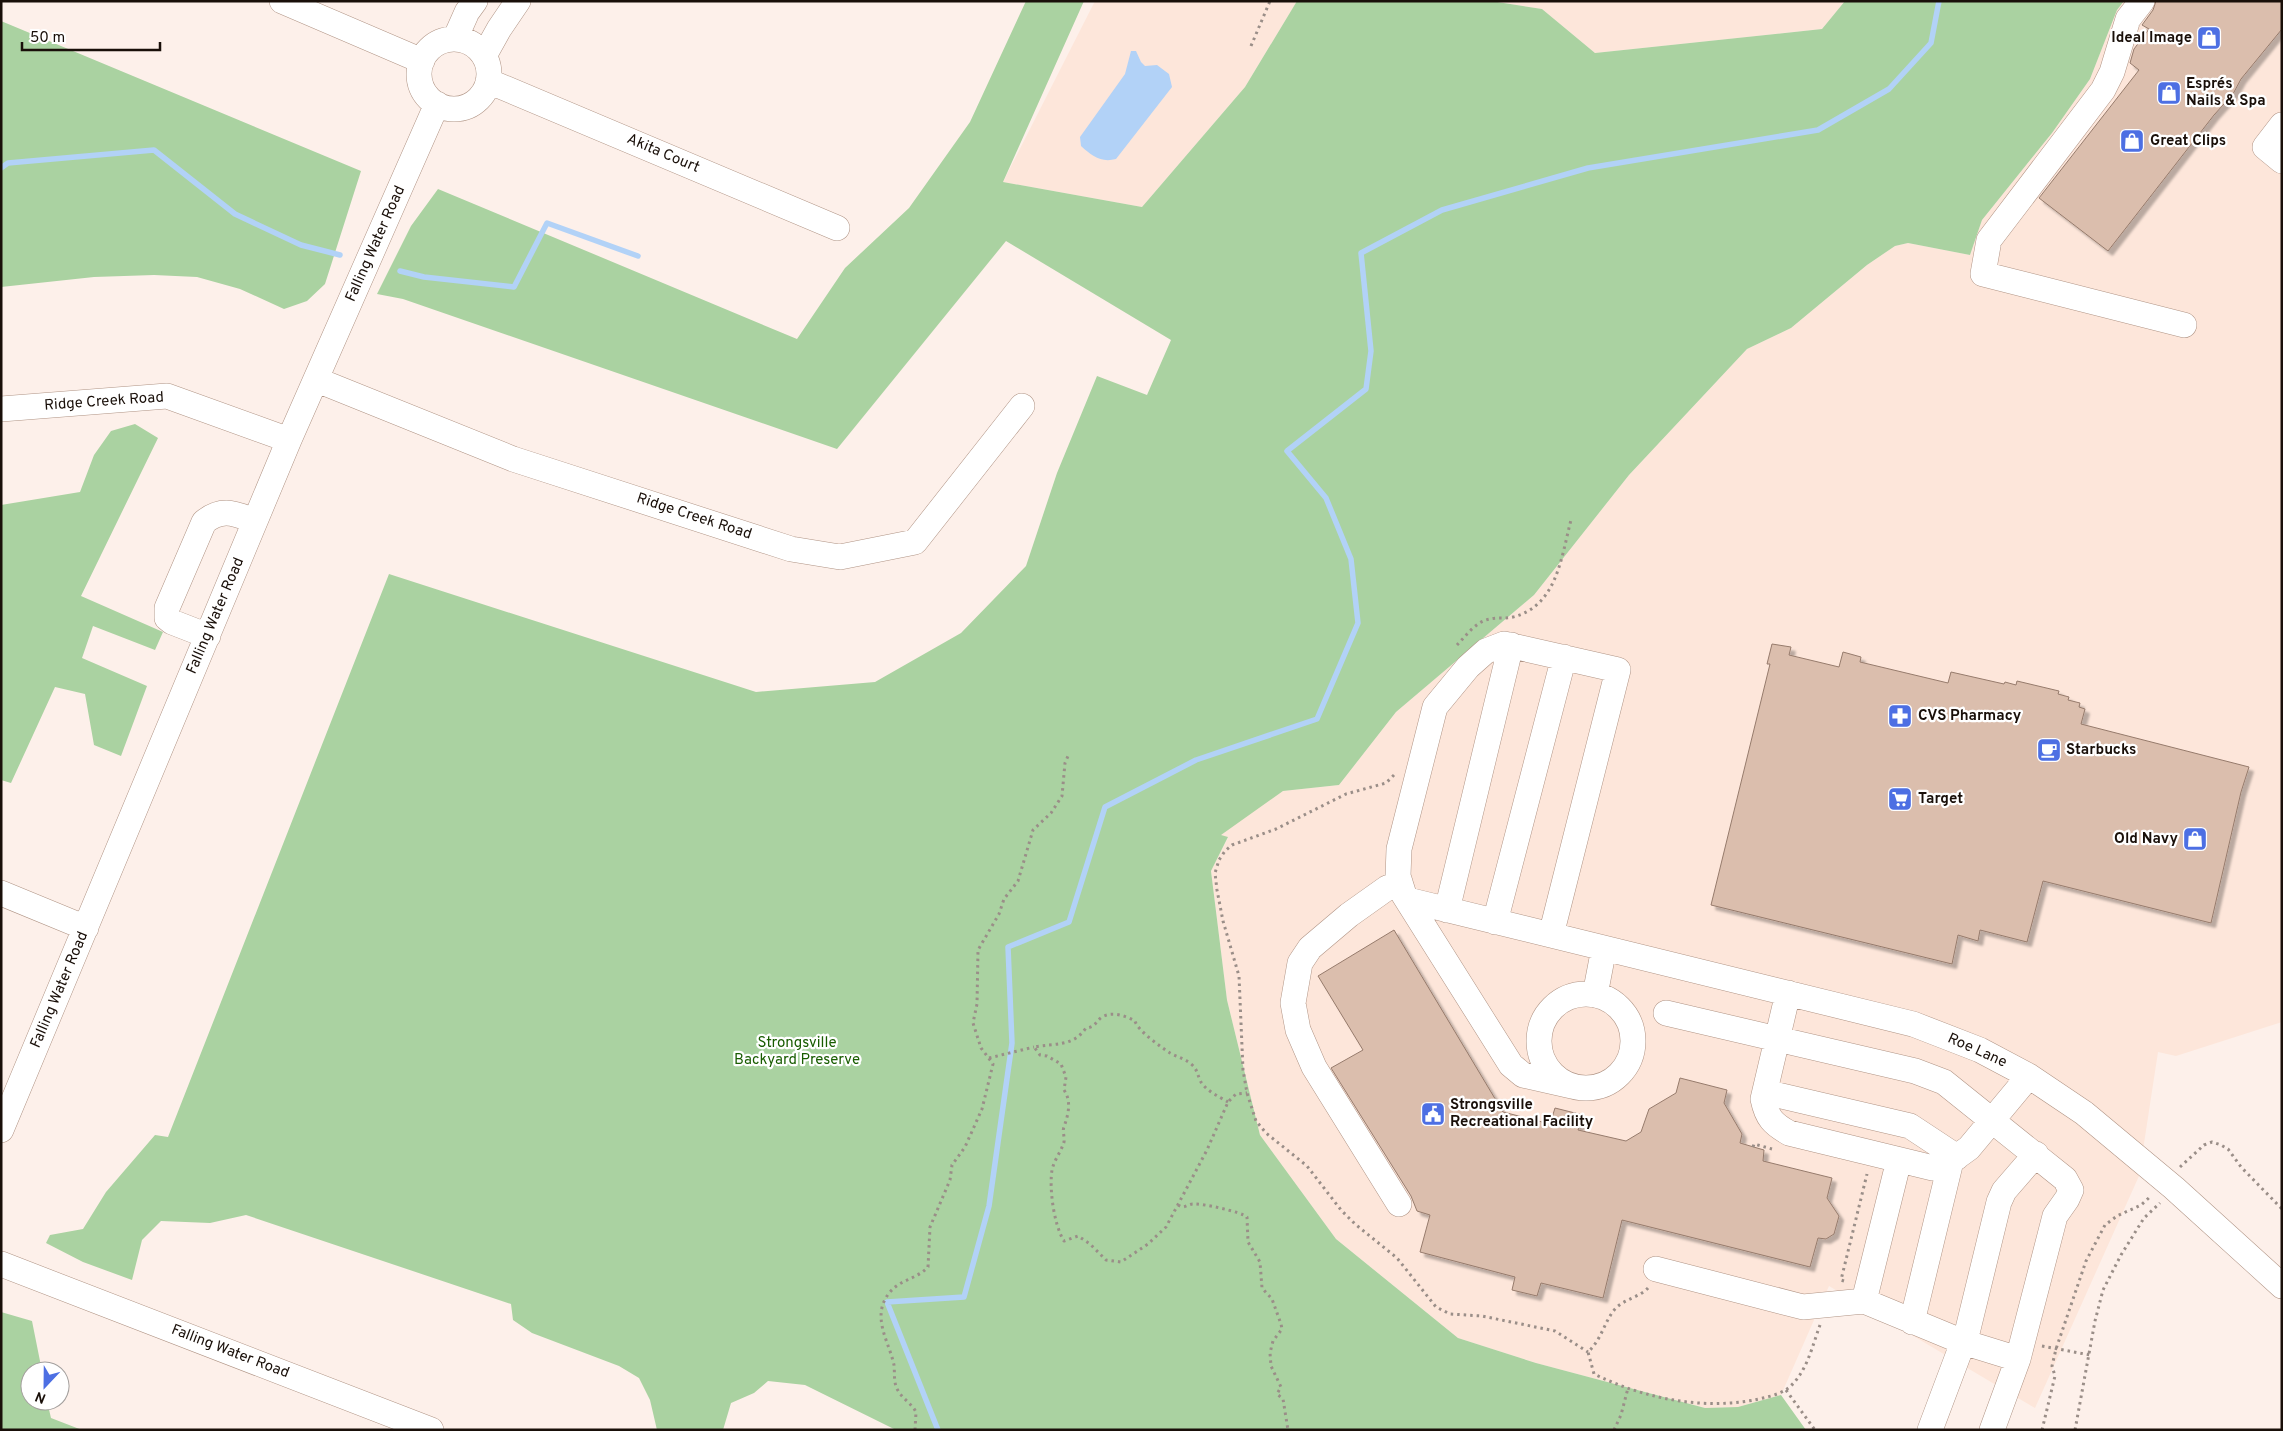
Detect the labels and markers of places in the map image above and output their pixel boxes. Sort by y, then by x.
shop icon: Ideal Image [2196,25,2222,51]
place label: Ideal Image [2111,29,2192,48]
place label: Esprés Nails & Spa [2186,75,2266,111]
shop icon: Esprés Nails & Spa [2156,80,2182,106]
shop icon: Great Clips [2119,128,2145,154]
place label: Great Clips [2150,132,2226,151]
pharmacy icon: CVS Pharmacy [1887,703,1913,729]
place label: CVS Pharmacy [1918,707,2022,726]
cafe icon: Starbucks [2036,737,2062,763]
place label: Starbucks [2066,741,2136,760]
supermarket icon: Target [1887,786,1913,812]
place label: Target [1918,790,1963,809]
shop icon: Old Navy [2182,826,2208,852]
place label: Old Navy [2114,830,2178,849]
place label: Strongsville Recreational Facility [1450,1096,1594,1132]
public building icon: Strongsville Recreational Facility [1420,1101,1446,1127]

